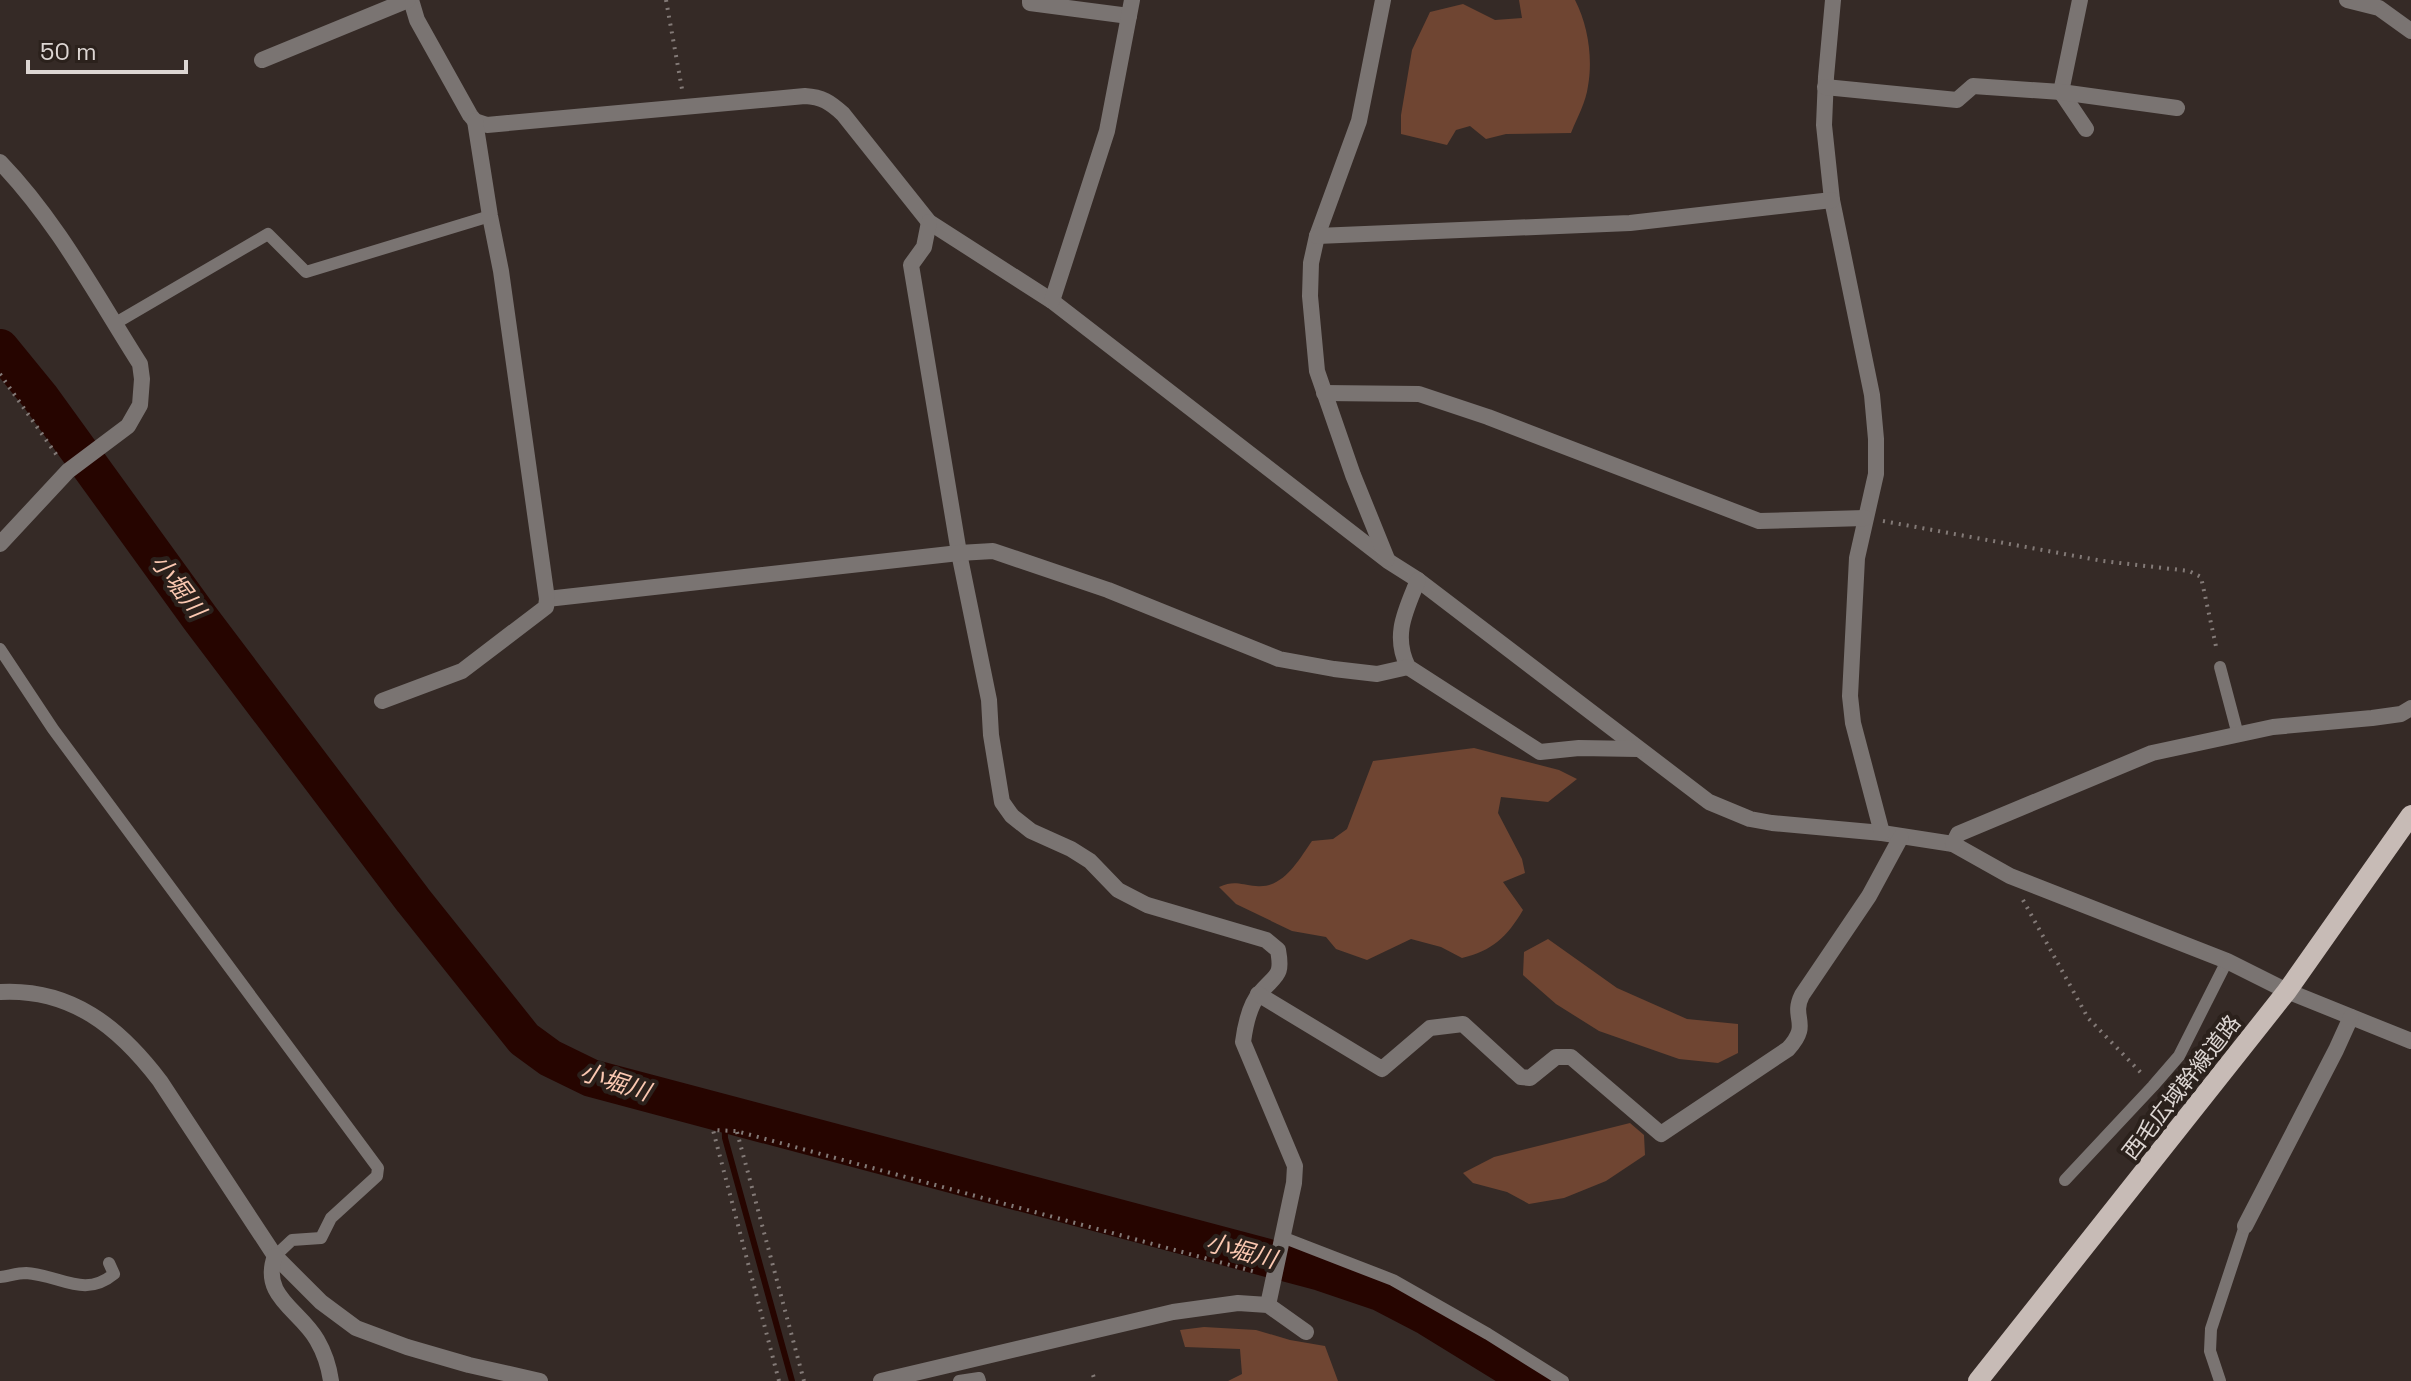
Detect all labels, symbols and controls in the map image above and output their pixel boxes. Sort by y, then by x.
scale bar [28,24,186,74]
text: 50 m [40,36,97,67]
water label: 小堀川 [144,548,214,626]
street label: 西毛広域幹線道路 [2116,1009,2246,1165]
water label: 小堀川 [576,1056,657,1108]
water label: 小堀川 [1202,1226,1283,1276]

